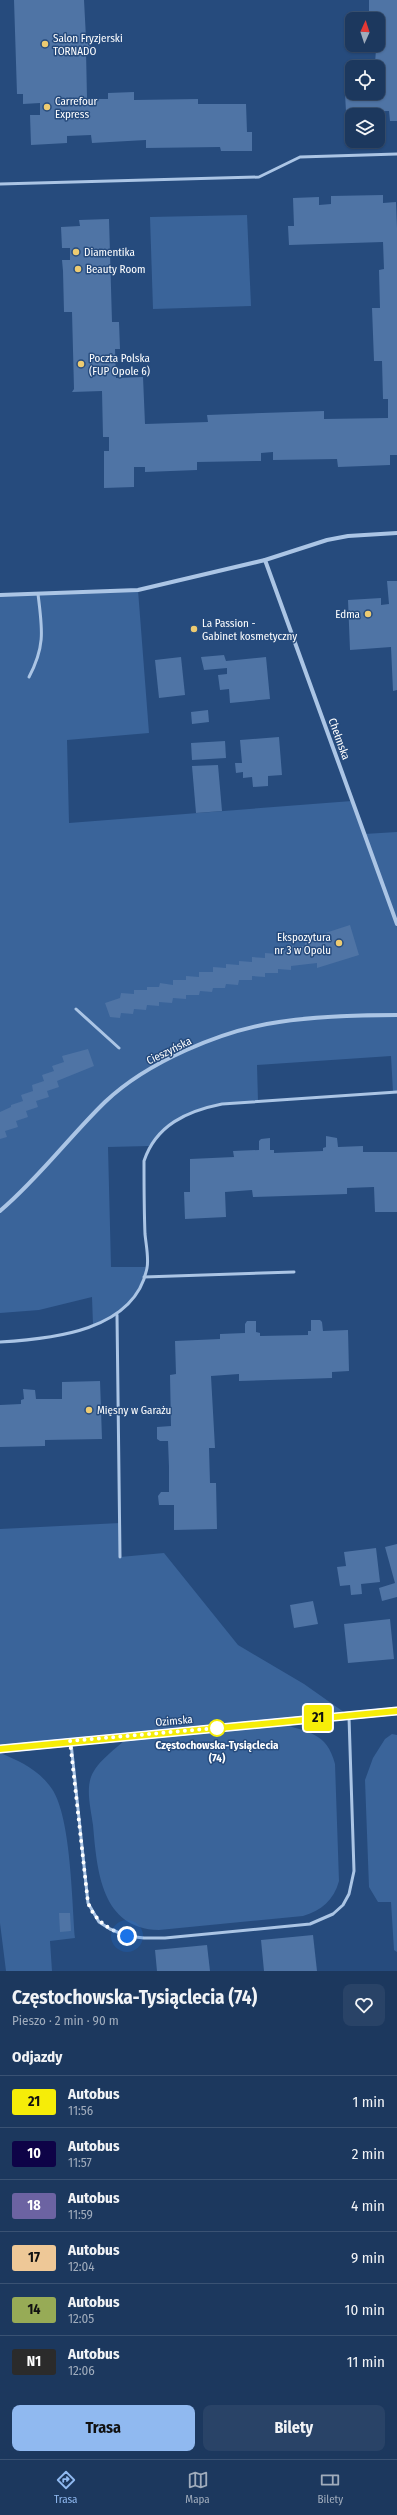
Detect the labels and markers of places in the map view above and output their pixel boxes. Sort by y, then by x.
place label: Salon Fryzjerski TORNADO [53,32,123,58]
marker: Salon Fryzjerski TORNADO [40,39,50,49]
place label: Carrefour Express [55,95,97,121]
marker: Carrefour Express [42,102,52,112]
place label: Diamentika [84,246,135,259]
marker: Diamentika [71,247,81,257]
place label: Beauty Room [86,263,145,276]
marker: Beauty Room [73,264,83,274]
place label: Poczta Polska (FUP Opole 6) [89,352,150,378]
marker: Poczta Polska (FUP Opole 6) [76,359,86,369]
place label: Edma [335,608,360,621]
marker: Edma [363,609,373,619]
place label: La Passion - Gabinet kosmetyczny [202,617,297,643]
marker: La Passion - Gabinet kosmetyczny [189,624,199,634]
place label: Ekspozytura nr 3 w Opolu [274,931,331,957]
marker: Ekspozytura nr 3 w Opolu [334,938,344,948]
place label: Mięsny w Garażu [97,1404,171,1417]
marker: Mięsny w Garażu [84,1405,94,1415]
marker: Częstochowska-Tysiąclecia (74) [208,1719,226,1737]
place label: Częstochowska-Tysiąclecia (74) [155,1739,279,1765]

